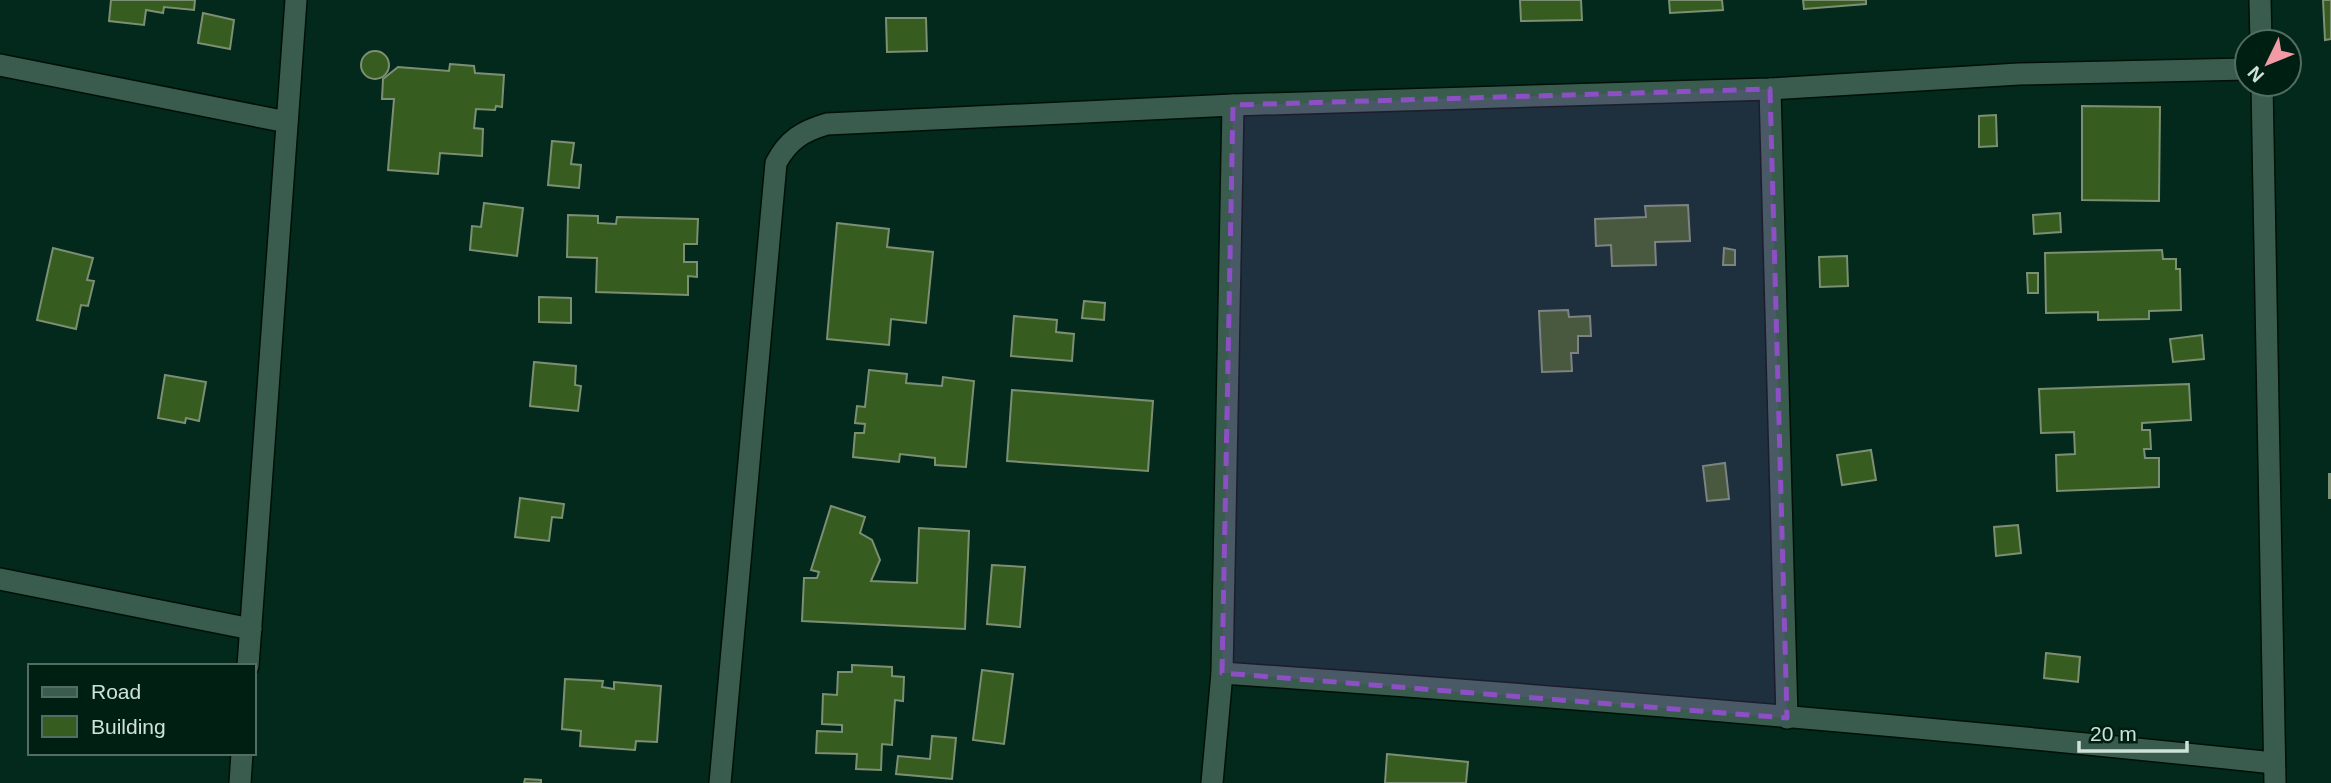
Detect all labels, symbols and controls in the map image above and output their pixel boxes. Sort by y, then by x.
north arrow [2233,28,2303,98]
text: N [2244,62,2268,86]
legend [28,664,256,755]
text: Road [91,680,141,703]
scale bar [2079,710,2188,754]
text: Building [91,715,166,738]
text: 20 m [2090,722,2137,745]

